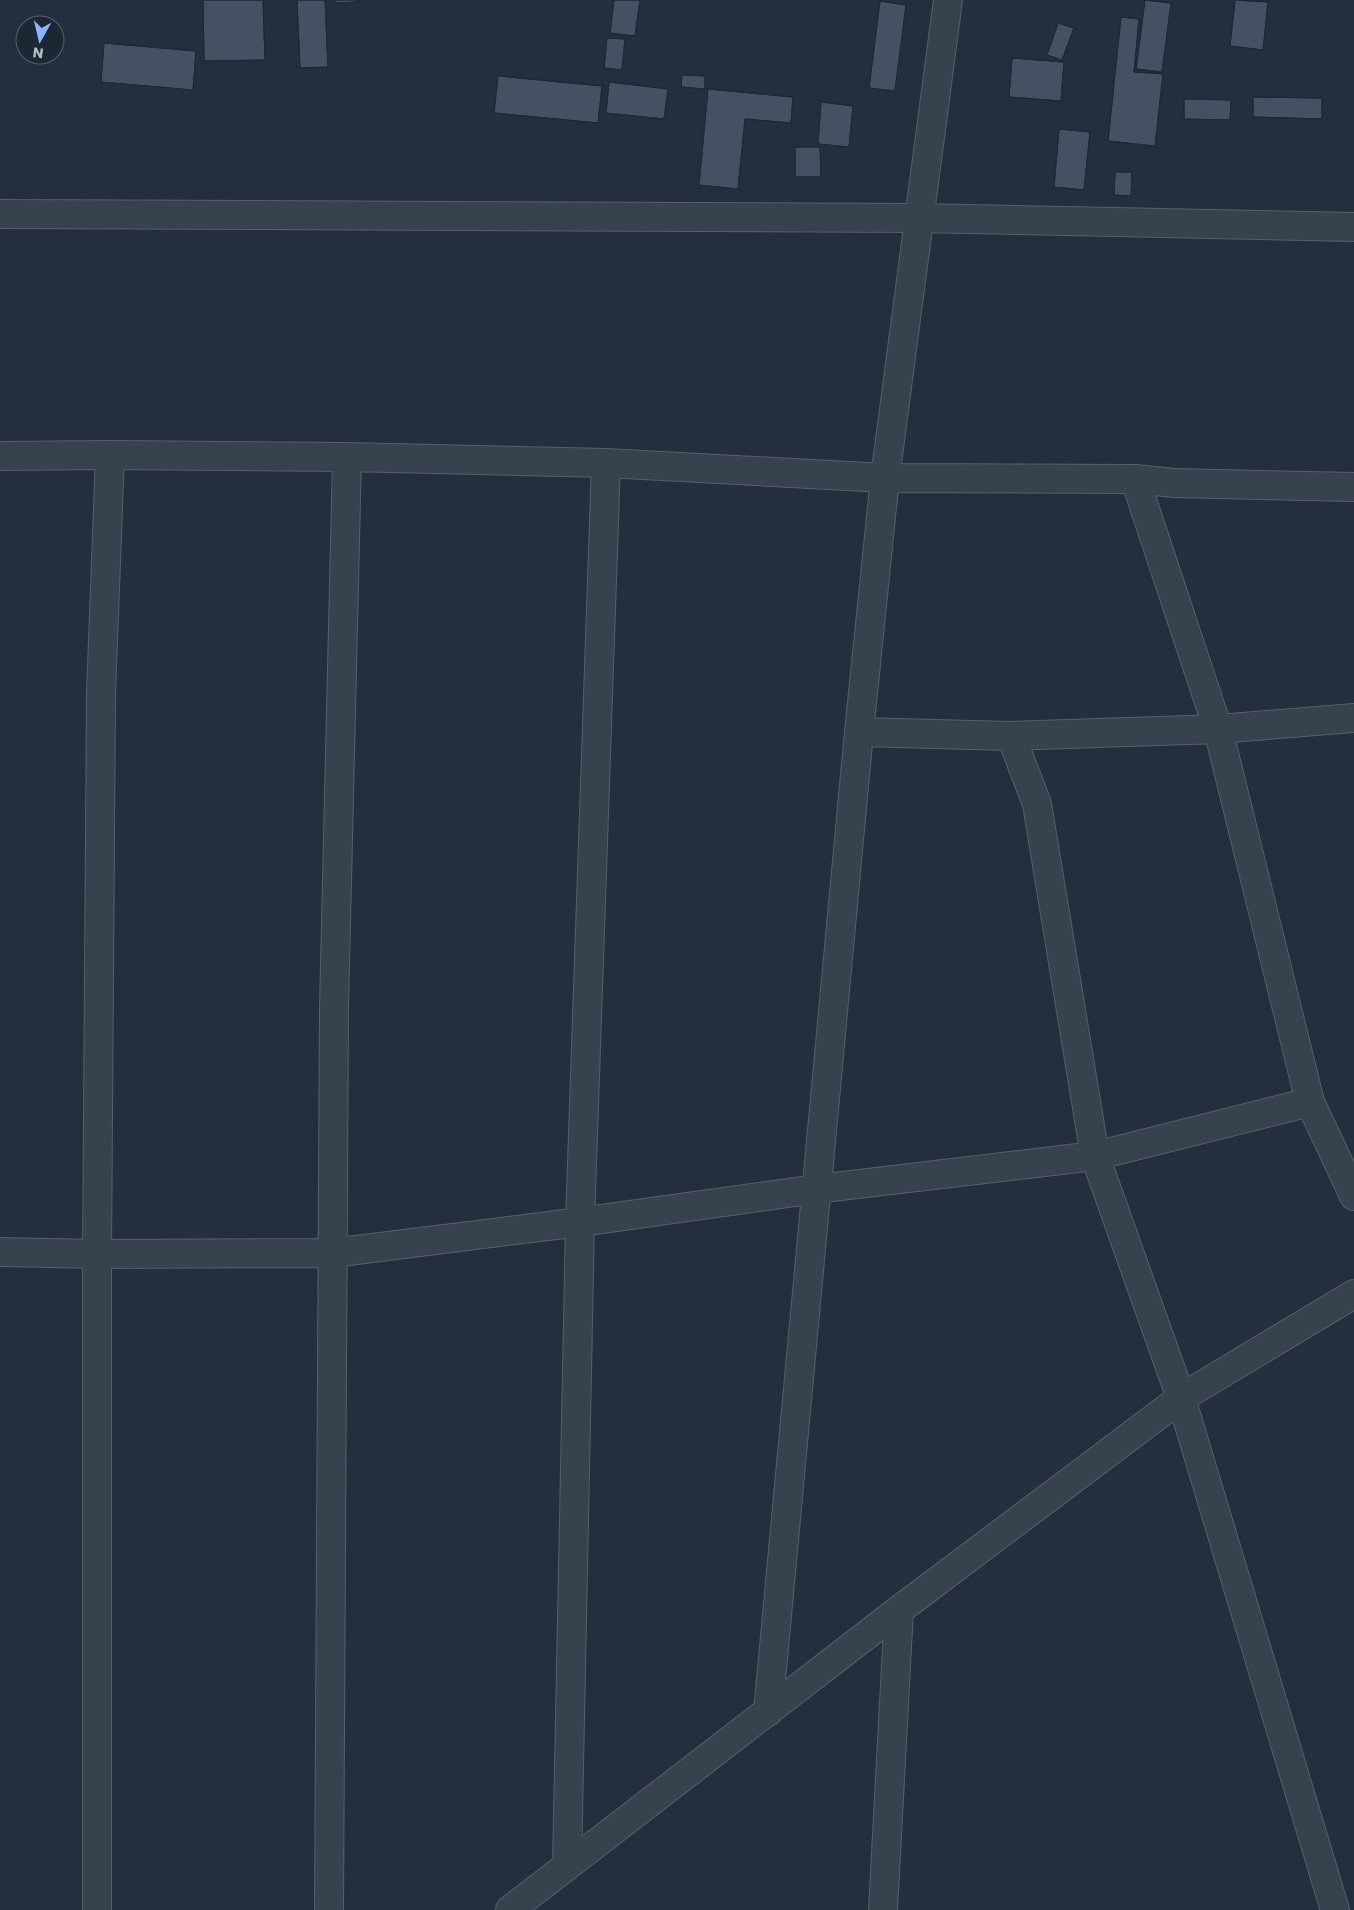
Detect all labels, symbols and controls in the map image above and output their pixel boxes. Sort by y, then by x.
north arrow [15,15,65,65]
text: N [32,42,45,64]

